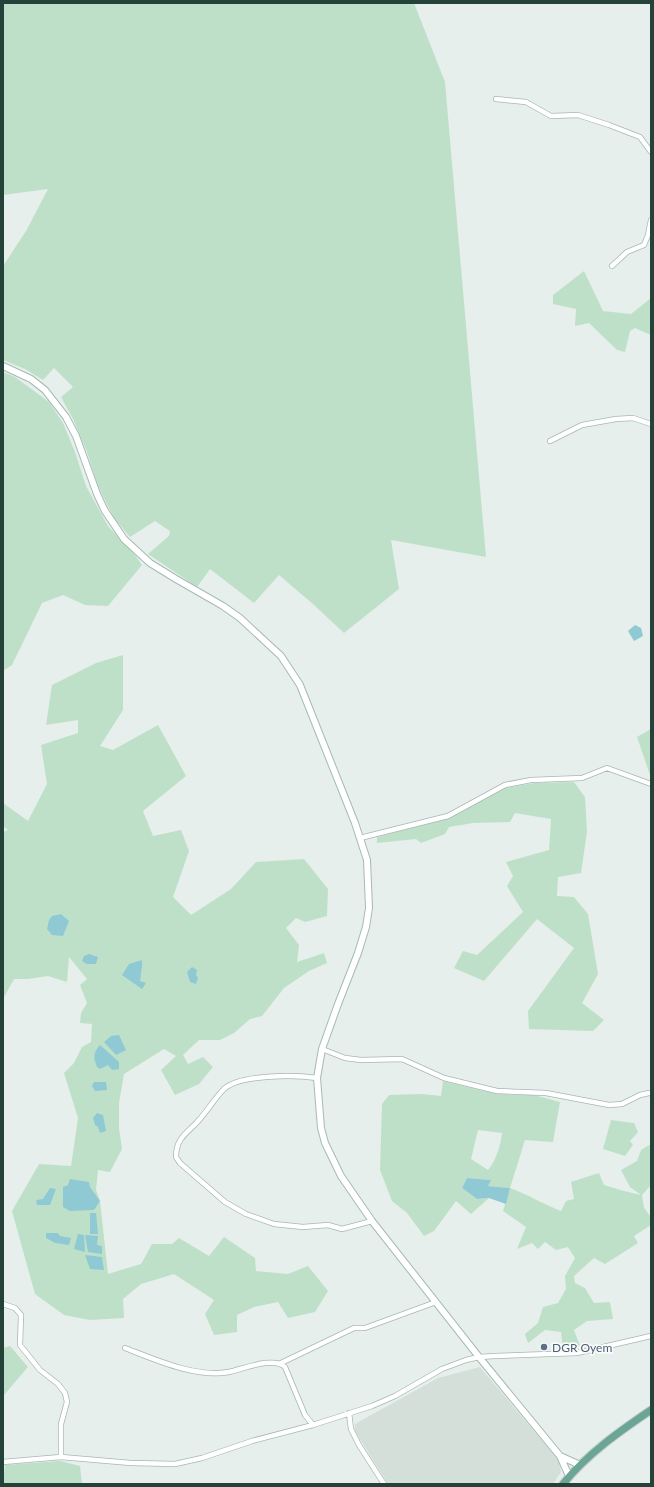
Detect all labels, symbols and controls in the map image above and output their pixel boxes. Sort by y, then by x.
place label: DGR Oyem [552,1340,612,1355]
marker: DGR Oyem [539,1342,549,1352]

